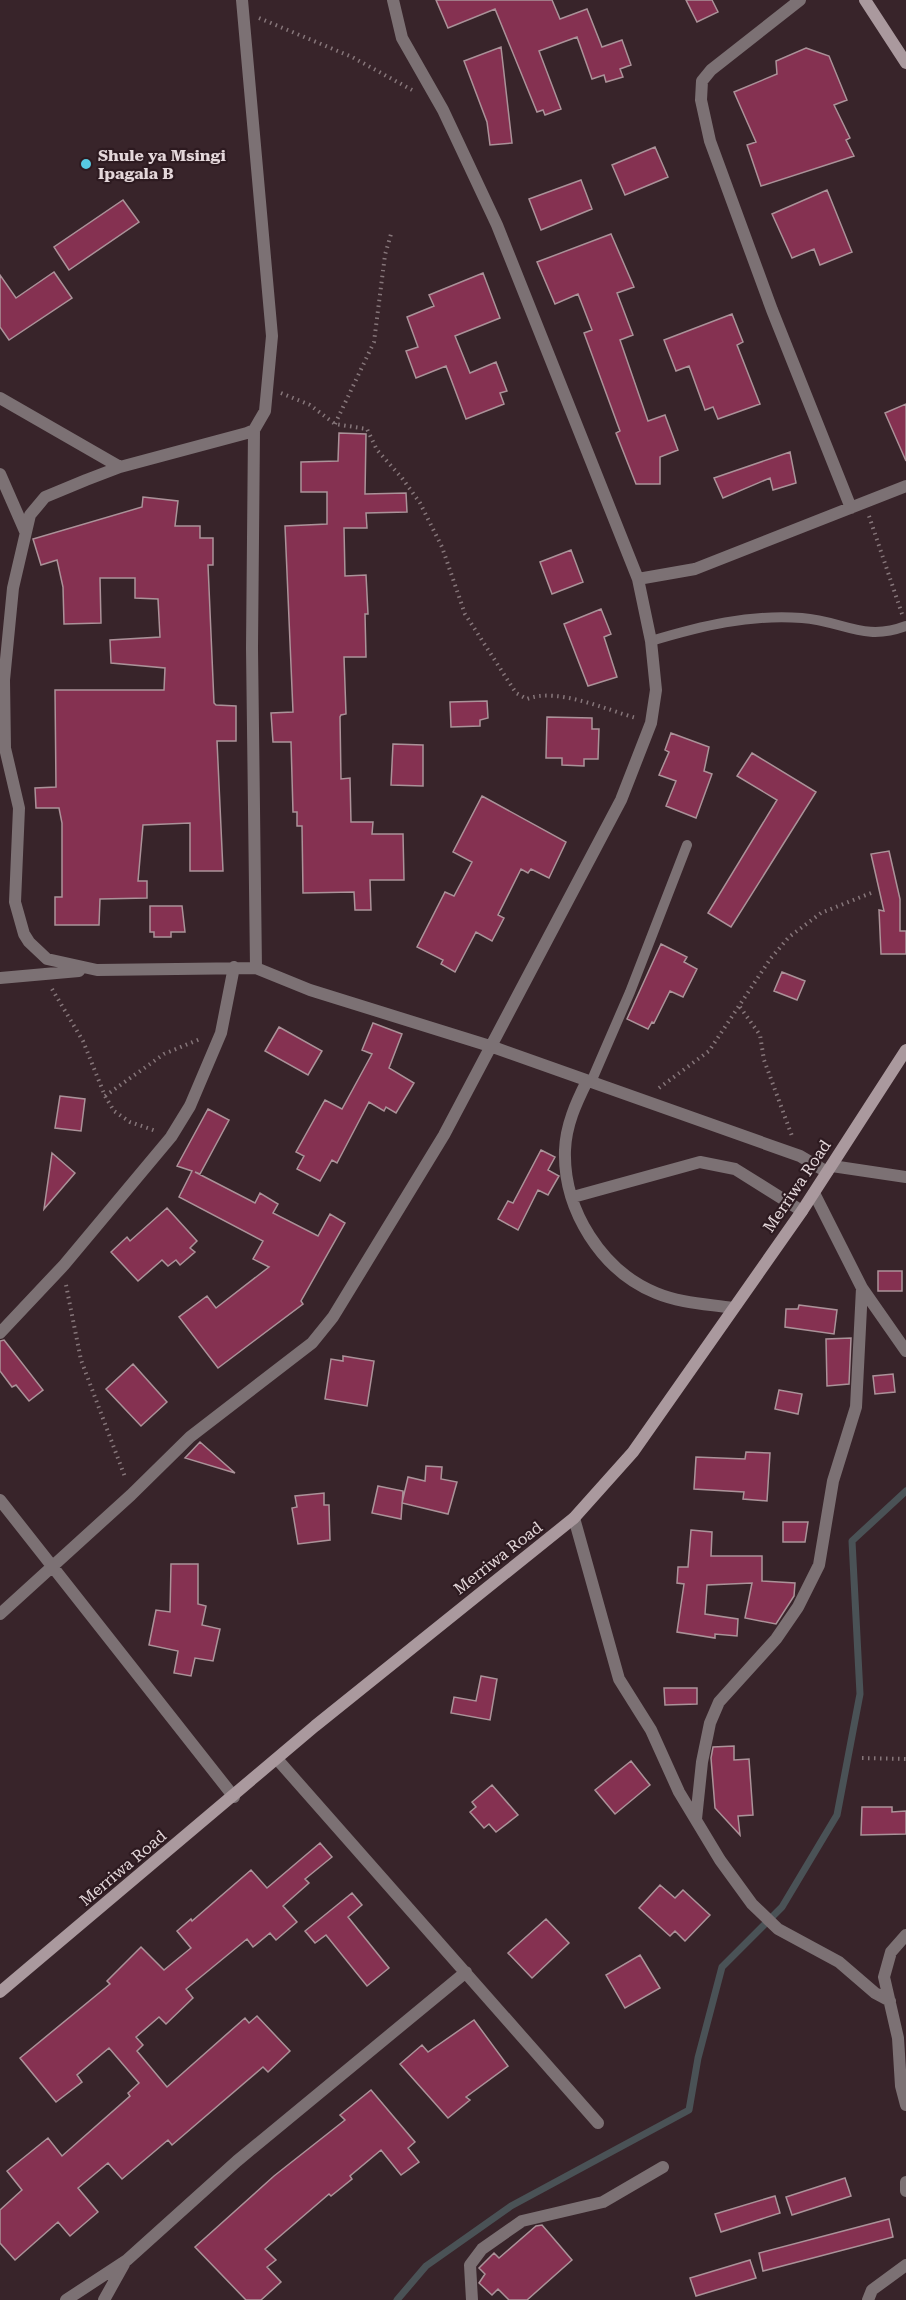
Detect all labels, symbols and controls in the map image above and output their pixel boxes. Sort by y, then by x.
place label: Shule ya Msingi Ipagala B [98,146,226,183]
marker: Shule ya Msingi Ipagala B [79,157,93,171]
street label: Merriwa Road [759,1136,835,1236]
street label: Merriwa Road [450,1518,546,1598]
street label: Merriwa Road [76,1826,170,1910]

